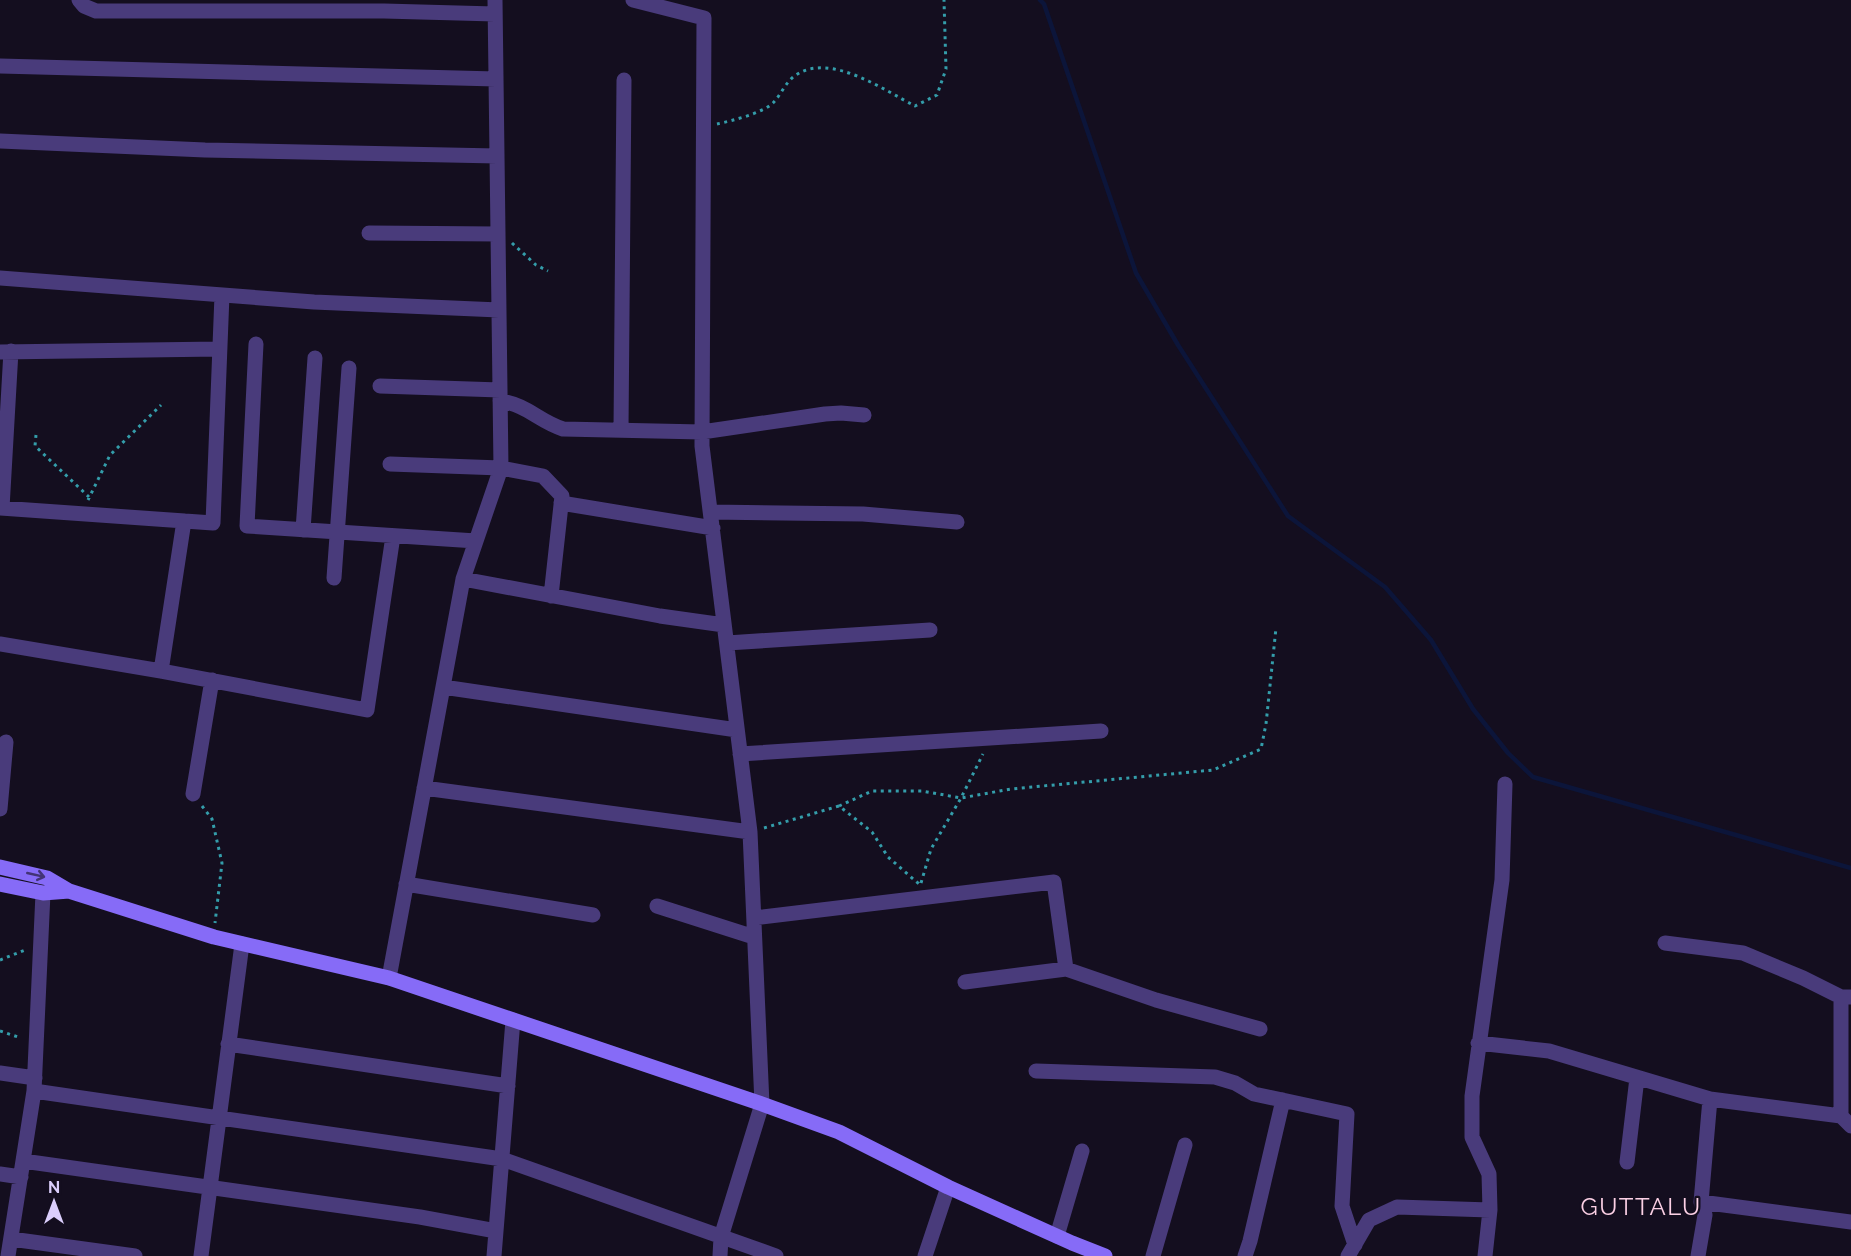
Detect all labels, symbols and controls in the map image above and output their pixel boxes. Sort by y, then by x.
one-way arrow [26,870,45,882]
north arrow [24,1172,84,1232]
text: N [48,1178,60,1197]
district label: GUTTALU [1580,1192,1702,1221]

